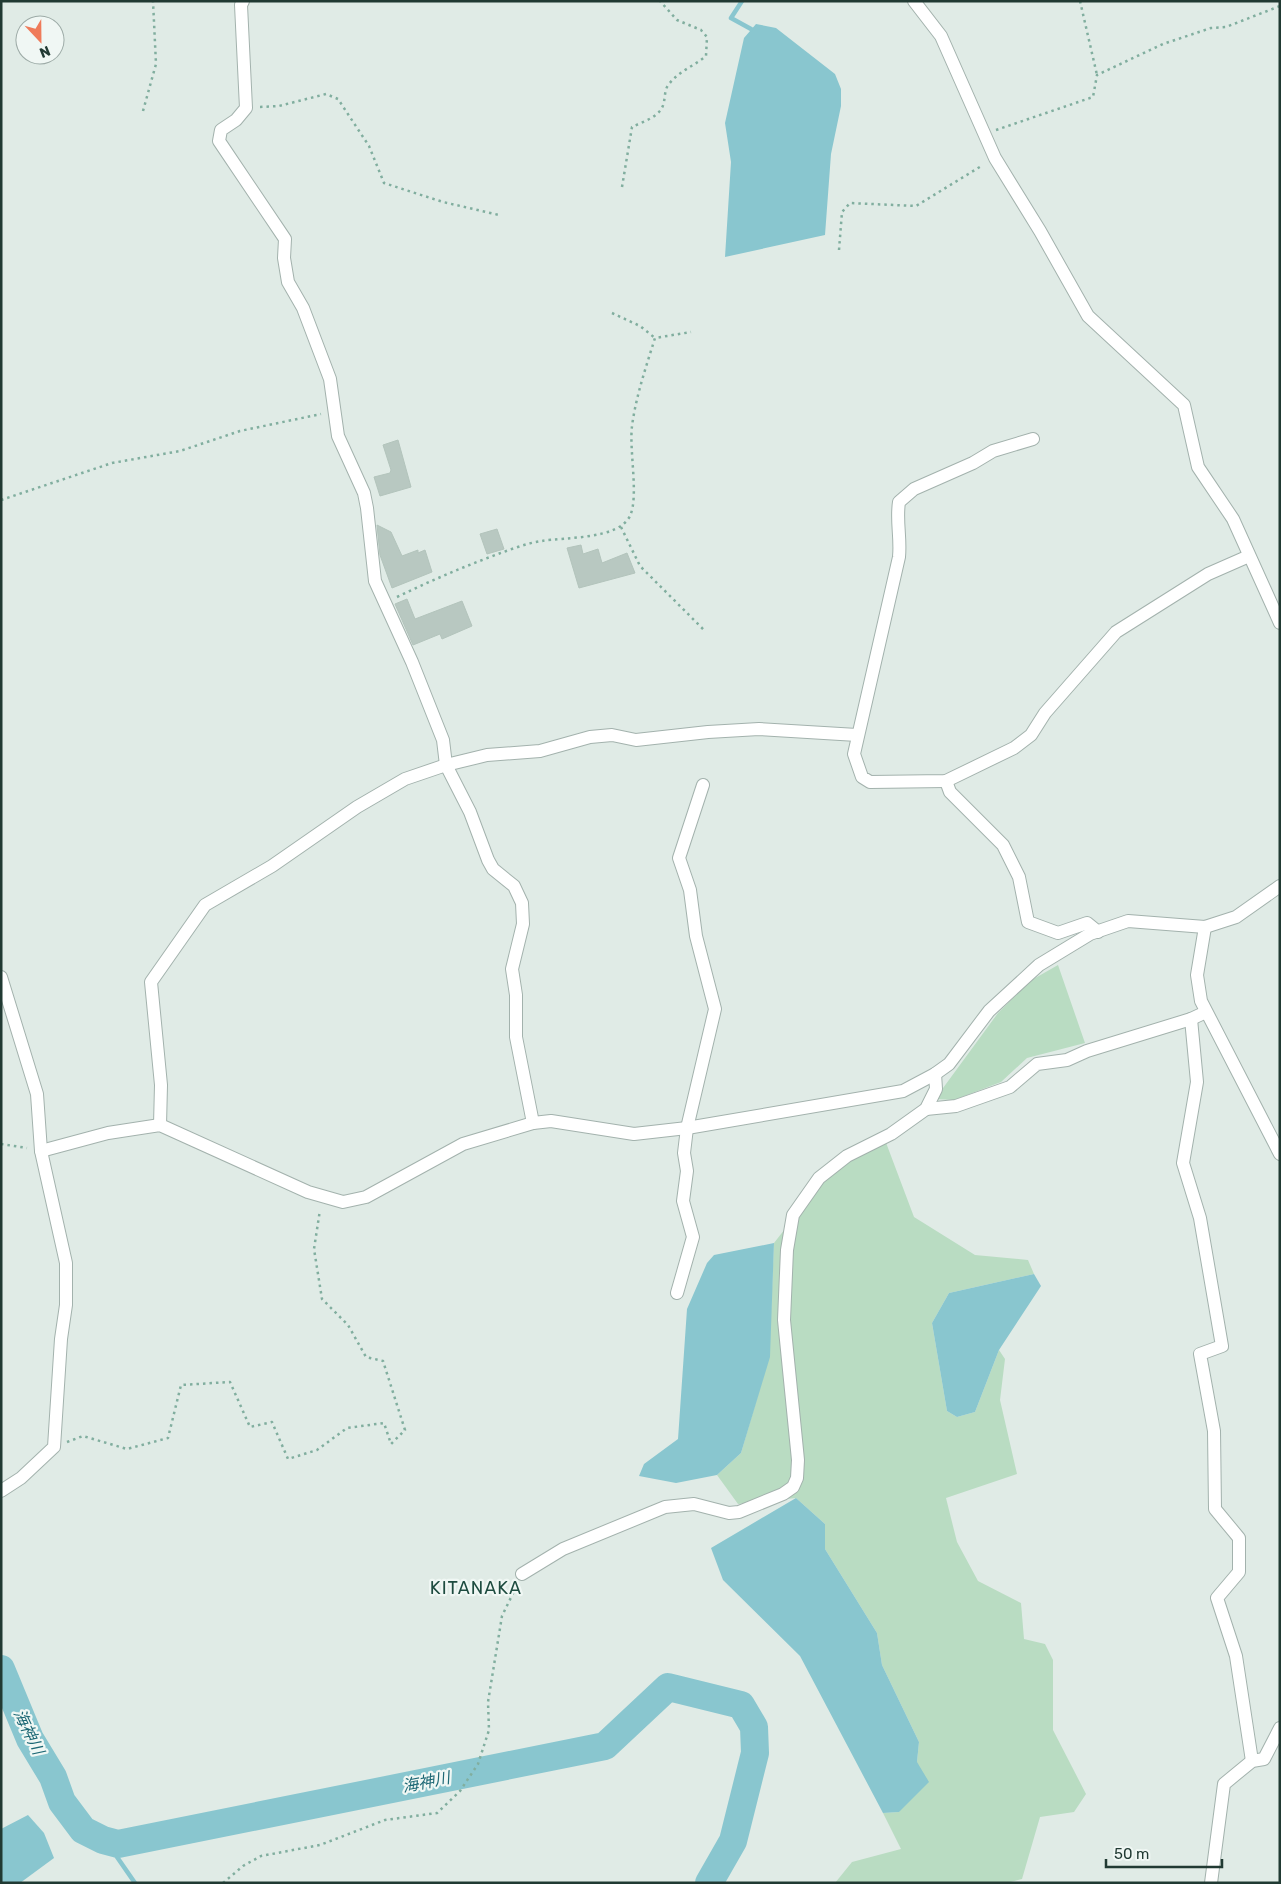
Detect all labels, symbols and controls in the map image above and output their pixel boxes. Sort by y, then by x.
north arrow [15,15,65,65]
text: N [37,42,53,61]
district label: KITANAKA [430,1577,522,1599]
water label: 海神川 [10,1706,49,1760]
water label: 海神川 [401,1768,453,1796]
scale bar [1106,1836,1222,1868]
text: 50 m [1114,1845,1149,1863]

